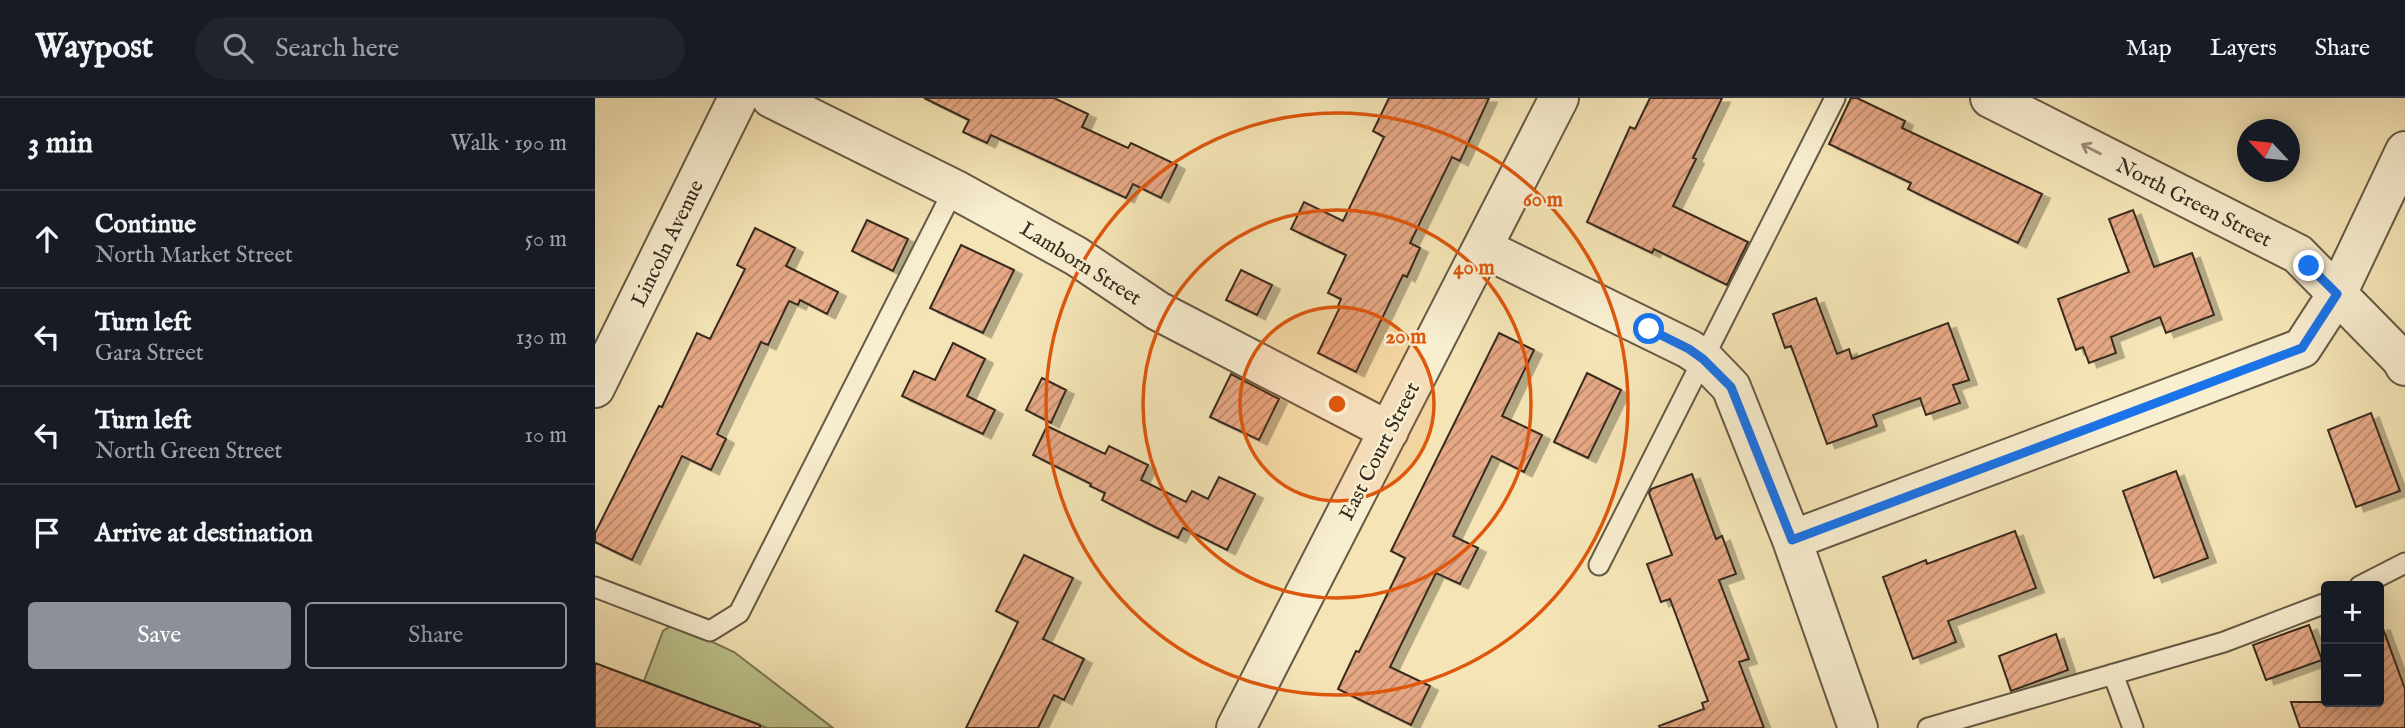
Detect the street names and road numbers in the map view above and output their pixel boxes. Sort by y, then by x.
street label: North Green Street [2111,152,2276,254]
street label: Lincoln Avenue [626,176,711,311]
street label: Lamborn Street [1014,216,1146,312]
street label: East Court Street [1334,378,1427,525]

